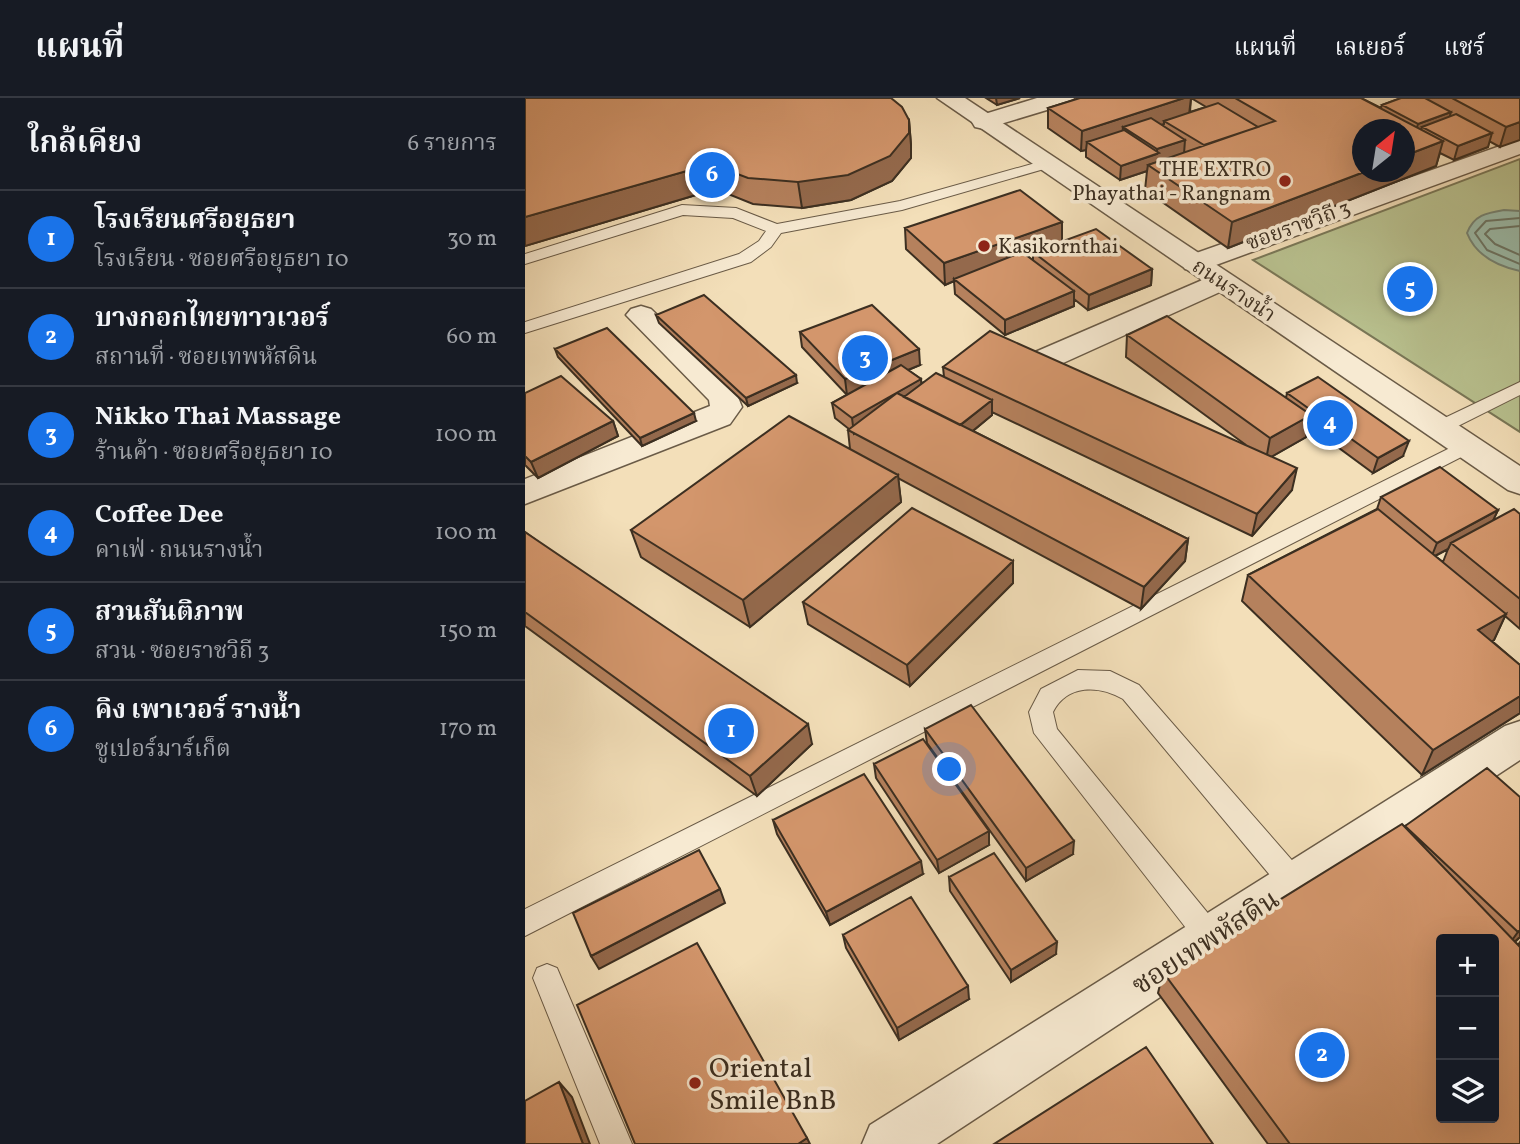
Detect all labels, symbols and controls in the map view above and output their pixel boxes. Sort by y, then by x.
text: แผนที่ [35,26,124,72]
text: แผนที่ [1234,32,1297,66]
text: เลเยอร์ [1335,32,1406,66]
text: แชร์ [1444,32,1485,66]
north arrow [1352,119,1415,182]
text: ใกล้เคียง [28,123,142,165]
text: 6 รายการ [408,128,497,160]
pin: 6 [689,149,735,201]
place label: THE EXTRO Phayathai - Rangnam [1072,156,1271,209]
marker: THE EXTRO Phayathai - Rangnam [1277,173,1293,189]
street label: ซอยราชวิถี 3 [1242,194,1355,259]
text: โรงเรียนศรีอยุธยา [95,203,295,239]
text: 1 [46,223,56,255]
text: 30 m [447,223,497,255]
place label: Kasikornthai [998,233,1118,262]
marker: Kasikornthai [976,238,992,254]
text: โรงเรียน · ซอยศรีอยุธยา 10 [95,244,349,276]
street label: ถนนรางน้ำ [1186,250,1282,330]
pin: 5 [1387,263,1433,315]
text: บางกอกไทยทาวเวอร์ [95,301,329,337]
text: 2 [45,321,57,353]
text: 60 m [447,321,497,353]
pin: 3 [842,332,888,384]
text: สถานที่ · ซอยเทพหัสดิน [95,342,317,374]
pin: 4 [1307,397,1353,449]
text: Nikko Thai Massage [95,399,341,435]
text: 3 [45,419,57,451]
text: 100 m [435,419,497,451]
text: ร้านค้า · ซอยศรีอยุธยา 10 [95,437,333,469]
text: Coffee Dee [95,497,223,533]
text: 4 [44,517,58,549]
text: 100 m [435,517,497,549]
text: คาเฟ่ · ถนนรางน้ำ [95,535,263,567]
text: สวนสันติภาพ [95,595,244,631]
text: 5 [45,615,57,647]
text: 150 m [439,615,497,647]
text: สวน · ซอยราชวิถี 3 [95,636,269,668]
text: คิง เพาเวอร์ รางน้ำ [95,693,301,729]
pin: 1 [708,705,754,757]
text: 6 [45,713,57,745]
text: 170 m [439,713,497,745]
text: ซูเปอร์มาร์เก็ต [95,734,231,766]
your location [932,752,966,786]
street label: ซอยเทพหัสดิน [1125,881,1288,1005]
map controls [1436,934,1499,1123]
button: + [1436,934,1499,997]
button: − [1436,997,1499,1060]
pin: 2 [1299,1029,1345,1081]
place label: Oriental Smile BnB [709,1050,837,1121]
button: layers [1436,1060,1499,1123]
marker: Oriental Smile BnB [687,1075,703,1091]

